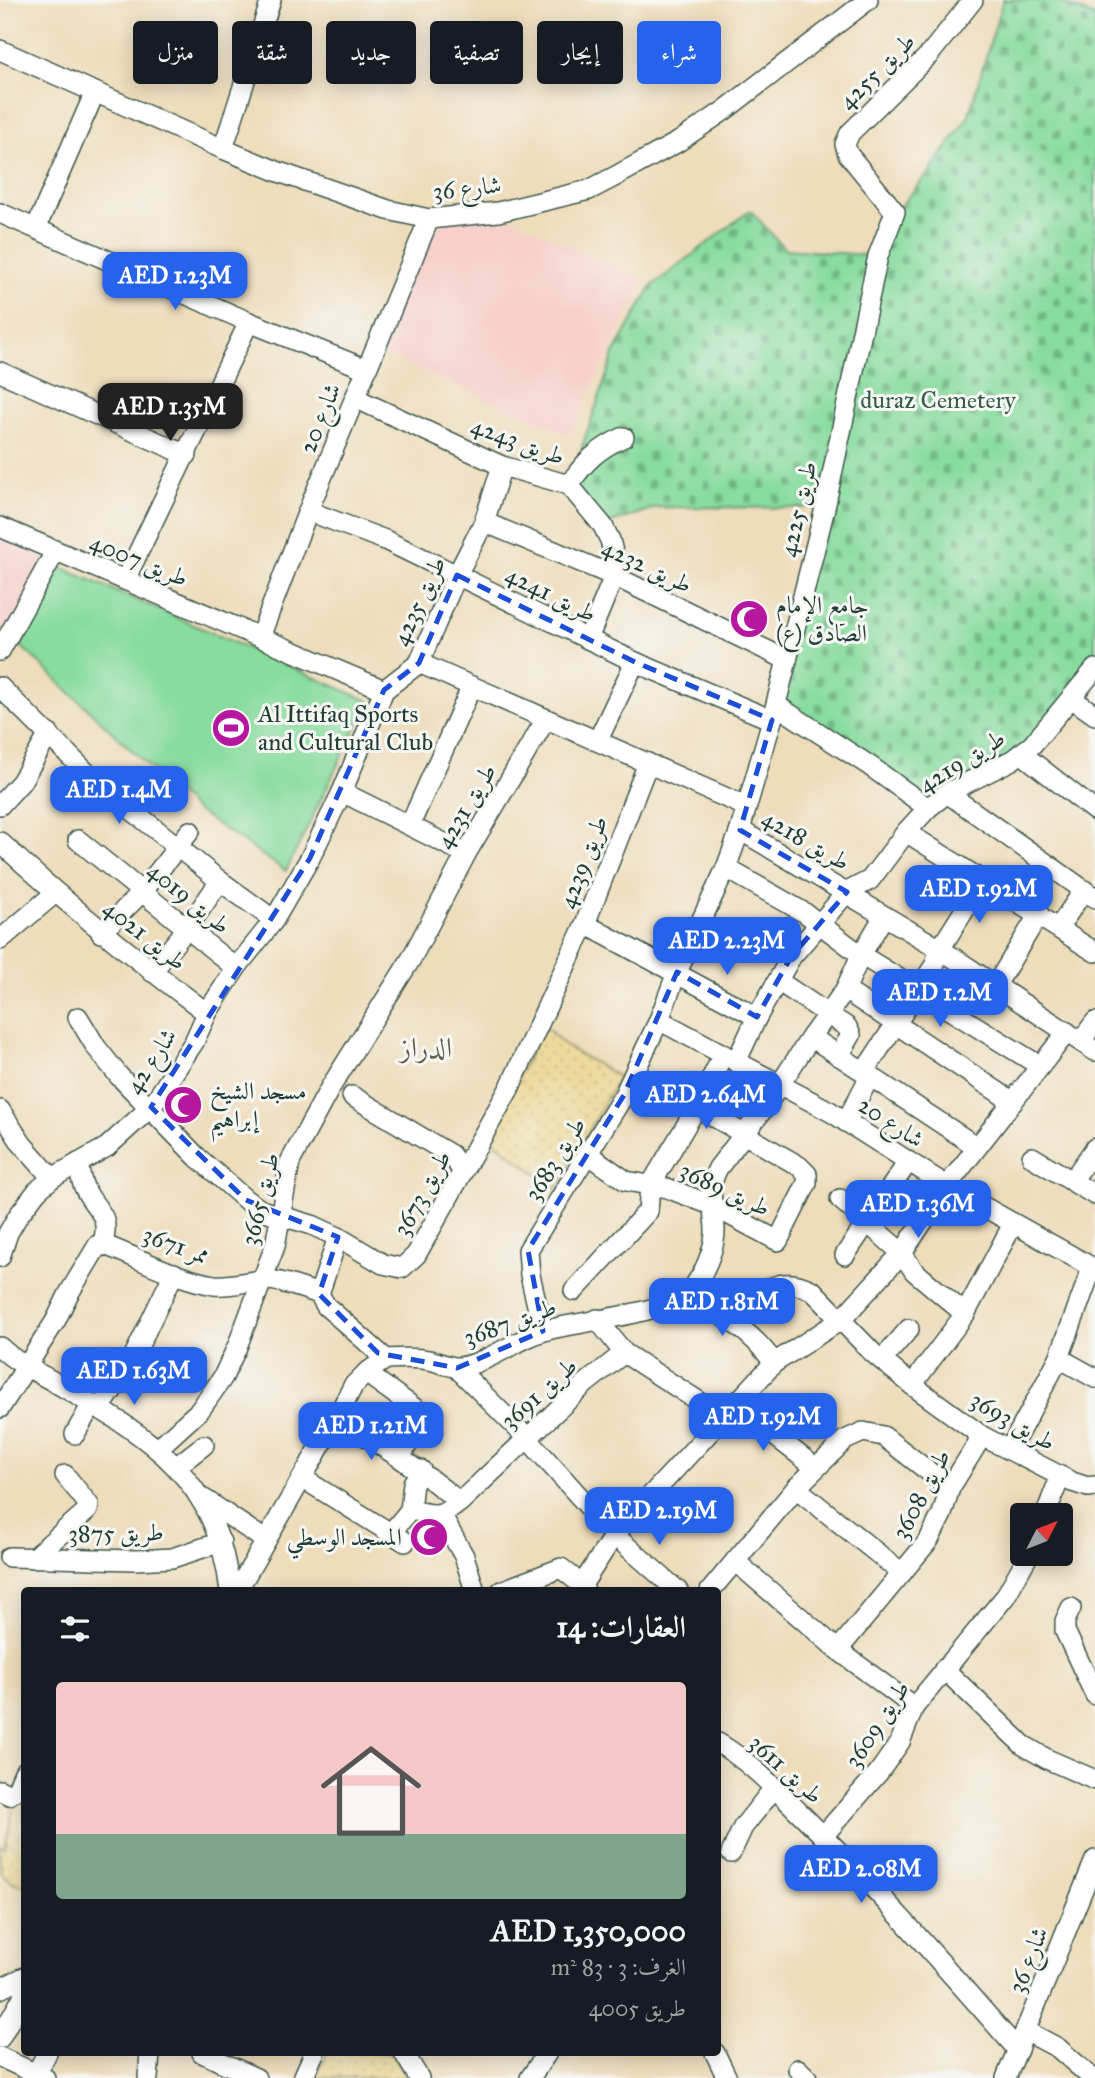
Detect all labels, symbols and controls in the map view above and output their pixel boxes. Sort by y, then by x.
chip: منزل [133,21,218,84]
chip: شقة [232,21,312,84]
chip: جديد [326,21,416,84]
chip: تصفية [430,21,523,84]
chip: إيجار [537,21,623,84]
chip: شراء [637,21,721,84]
street label: طريق 4255 [832,26,922,116]
street label: شارع 36 [431,169,503,211]
pin: AED 1.23M [95,252,255,312]
text: AED 1.23M [118,261,232,289]
street label: شارع 20 [292,379,352,459]
pin: AED 1.35M [90,384,250,443]
park label: duraz Cemetery [860,385,1016,415]
text: AED 1.35M [114,392,226,420]
street label: طريق 4243 [467,410,569,472]
street label: طريق 4225 [772,458,824,560]
street label: طريق 4007 [86,527,192,593]
street label: طريق 4232 [597,532,697,600]
street label: طريق 4235 [385,552,453,650]
street label: طريق 4241 [501,559,601,629]
place label: جامع الإمام الصادق (ع) [776,590,869,653]
mosque icon: جامع الإمام الصادق (ع) [728,598,770,640]
place label: Al Ittifaq Sports and Cultural Club [257,699,433,757]
sports icon: Al Ittifaq Sports and Cultural Club [210,707,252,749]
street label: طريق 4219 [913,723,1011,799]
street label: طريق 4231 [429,758,503,854]
pin: AED 1.4M [47,766,191,826]
text: AED 1.4M [66,775,172,803]
street label: طريق 4218 [757,803,855,877]
street label: طريق 4239 [552,811,614,913]
street label: طريق 4019 [141,855,237,941]
pin: AED 1.92M [899,866,1059,925]
text: AED 1.92M [921,874,1037,902]
street label: طريق 4021 [97,893,193,977]
pin: AED 2.23M [647,918,807,977]
text: AED 2.23M [669,926,785,954]
pin: AED 1.2M [868,970,1012,1029]
text: AED 1.2M [888,978,992,1006]
street label: شارع 42 [119,1023,187,1102]
district label: الدراز [397,1030,452,1065]
pin: AED 2.64M [626,1072,786,1131]
place label: مسجد الشيخ إبراهيم [210,1076,307,1143]
text: AED 2.64M [646,1080,766,1108]
mosque icon: مسجد الشيخ إبراهيم [162,1084,204,1126]
street label: شارع 20 [850,1090,930,1159]
street label: طريق 3683 [518,1111,592,1207]
street label: طريق 3673 [386,1145,458,1241]
street label: طريق 3665 [234,1150,286,1248]
street label: طريق 3689 [675,1155,775,1223]
pin: AED 1.36M [838,1180,998,1240]
text: AED 1.36M [861,1189,975,1217]
street label: ممر 3671 [139,1219,213,1271]
pin: AED 1.81M [642,1278,802,1338]
text: AED 1.81M [665,1287,779,1315]
street label: طريق 3687 [460,1291,560,1353]
pin: AED 1.63M [54,1348,214,1407]
street label: طريق 3691 [494,1351,584,1435]
text: AED 1.63M [77,1356,191,1384]
street label: طريق 3693 [965,1385,1061,1457]
pin: AED 1.92M [683,1394,843,1453]
pin: AED 1.21M [291,1402,451,1462]
text: AED 1.92M [705,1402,821,1430]
text: AED 1.21M [314,1411,428,1439]
street label: طريق 3608 [885,1444,957,1544]
pin: AED 2.19M [579,1488,739,1547]
text: AED 2.19M [601,1496,717,1524]
north arrow [1010,1503,1073,1566]
map controls [1010,1503,1073,1566]
mosque icon: المسجد الوسطي [408,1516,450,1558]
street label: طريق 3875 [68,1517,164,1549]
place label: المسجد الوسطي [287,1522,402,1560]
text: العقارات: 14 [556,1609,686,1645]
icon: filters [56,1610,94,1648]
street label: طريق 3609 [838,1675,916,1773]
icon: home [308,1728,434,1854]
street label: طريق 3611 [743,1728,829,1810]
pin: AED 2.08M [781,1846,941,1905]
text: AED 2.08M [801,1854,921,1882]
text: AED 1,350,000 [491,1913,686,1949]
street label: شارع 36 [1001,1923,1059,1999]
text: الغرف: 3 · 83 m² [551,1953,686,1981]
text: طريق 4005 [589,1994,686,2022]

